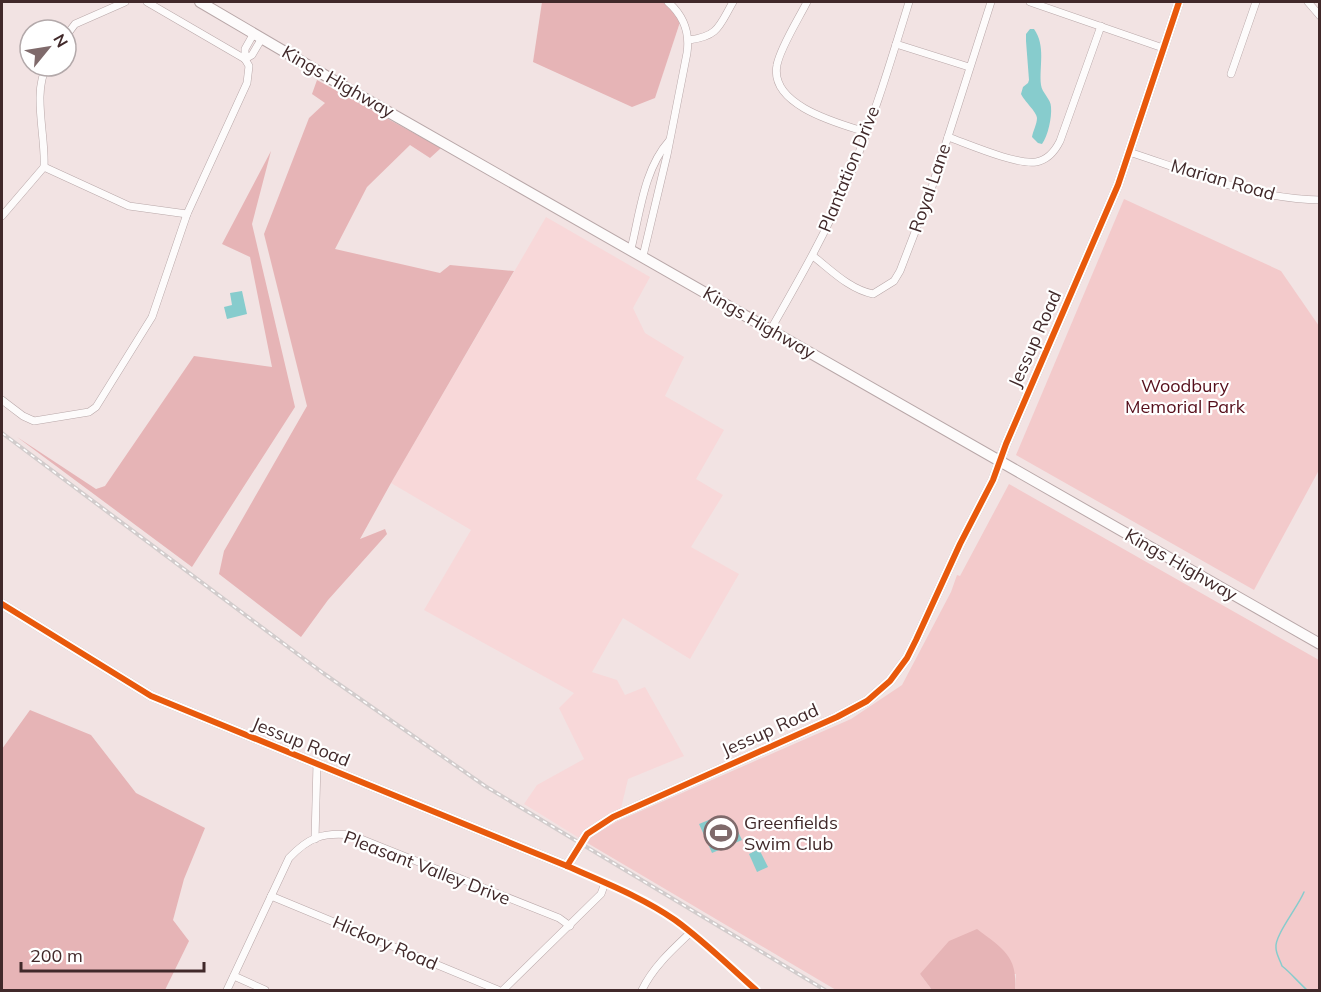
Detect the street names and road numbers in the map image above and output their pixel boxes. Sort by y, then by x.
street label: Kings Highway [278,40,399,123]
street label: Plantation Drive [813,102,884,235]
street label: Royal Lane [904,140,955,235]
street label: Marian Road [1168,154,1278,205]
street label: Kings Highway [699,281,820,364]
street label: Jessup Road [1003,287,1066,391]
street label: Kings Highway [1121,523,1242,606]
street label: Jessup Road [718,698,822,761]
street label: Jessup Road [249,711,354,772]
street label: Pleasant Valley Drive [341,825,514,910]
street label: Hickory Road [329,910,441,975]

